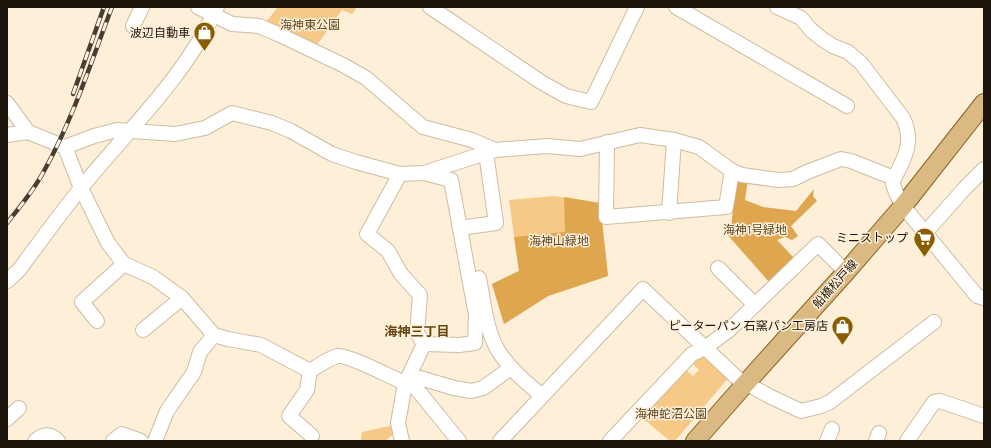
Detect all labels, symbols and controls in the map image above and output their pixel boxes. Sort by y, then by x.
park label: 海神東公園 [280,17,340,31]
shop icon: 波辺自動車 [192,20,218,53]
place label: 波辺自動車 [130,25,190,39]
park label: 海神1号緑地 [723,222,787,236]
supermarket icon: ミニストップ [911,225,937,258]
place label: ミニストップ [836,230,908,244]
park label: 海神山緑地 [529,233,589,247]
street label: 船橋松戸線 [809,256,860,310]
shop icon: ピーターパン 石窯パン工房店 [830,313,856,346]
place label: ピーターパン 石窯パン工房店 [669,318,828,332]
district label: 海神三丁目 [384,323,450,339]
park label: 海神蛇沼公園 [635,406,707,420]

